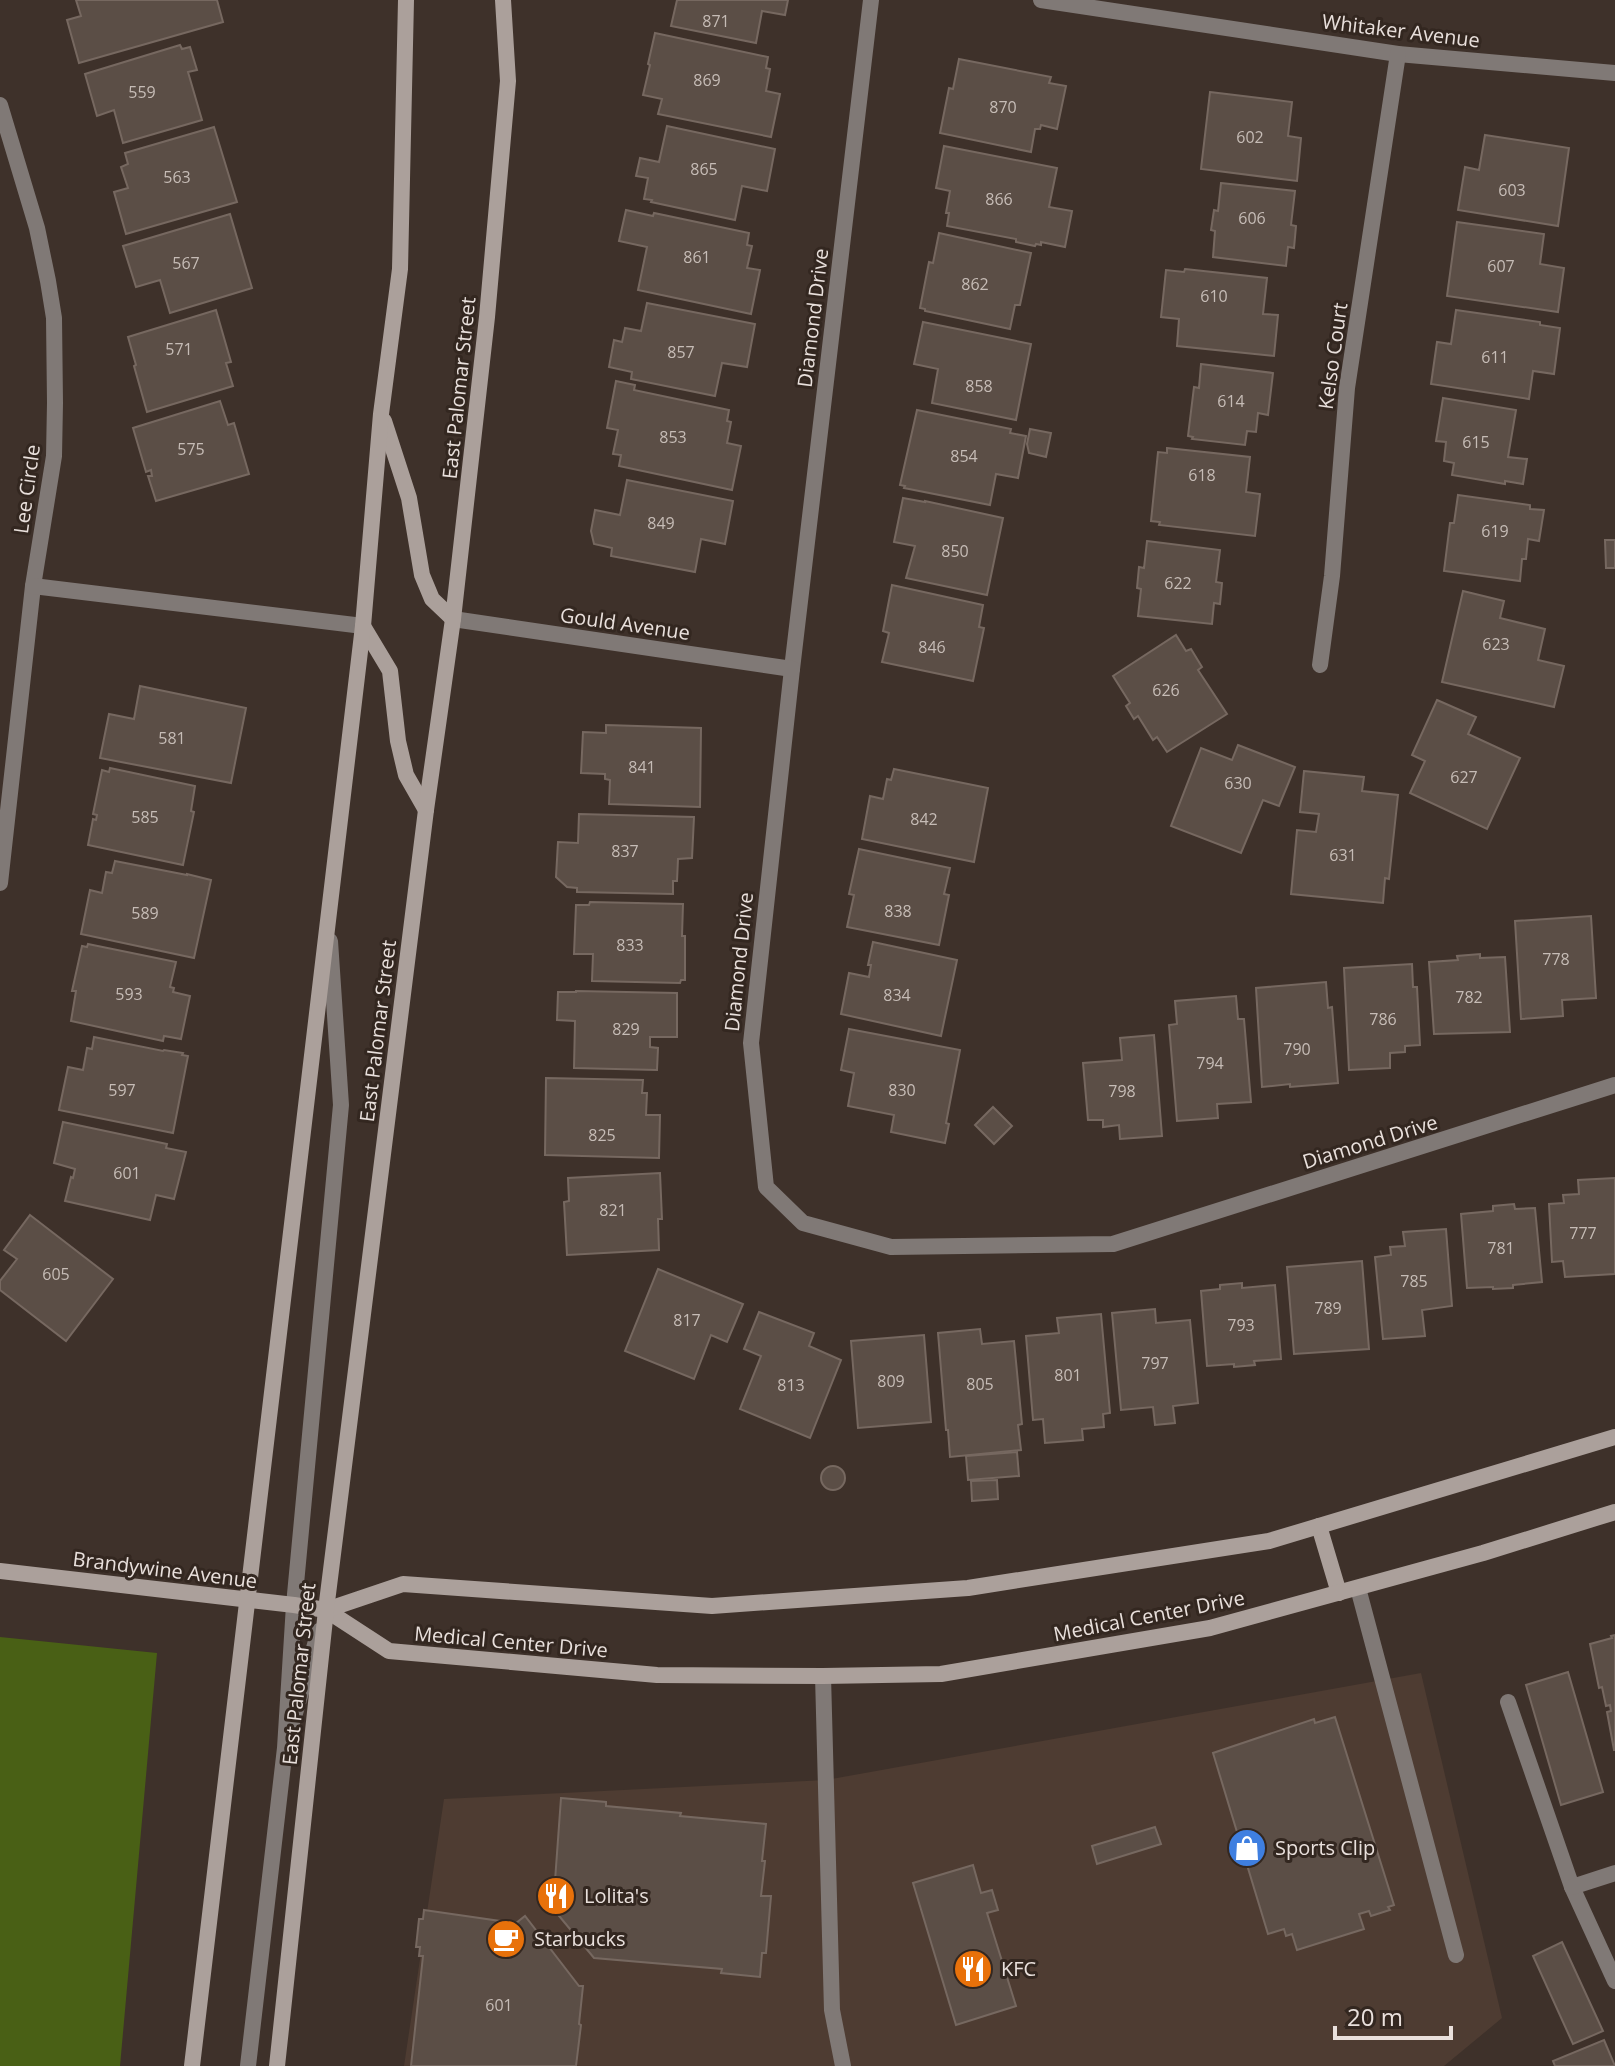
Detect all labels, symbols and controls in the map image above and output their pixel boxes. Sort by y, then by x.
street label: Whitaker Avenue [1321,7,1481,54]
house number: 871 [702,10,730,32]
house number: 869 [693,69,721,91]
house number: 559 [128,81,156,103]
house number: 870 [989,96,1017,118]
house number: 602 [1236,126,1264,148]
house number: 865 [690,158,718,180]
house number: 563 [163,166,191,188]
house number: 603 [1498,179,1526,201]
house number: 866 [985,188,1013,210]
house number: 606 [1238,207,1266,229]
house number: 861 [683,246,711,268]
street label: Diamond Drive [791,247,834,389]
house number: 567 [172,252,200,274]
house number: 607 [1487,255,1515,277]
house number: 862 [961,273,989,295]
house number: 610 [1200,285,1228,307]
street label: East Palomar Street [436,295,482,480]
street label: Kelso Court [1312,301,1353,411]
house number: 571 [165,338,193,360]
house number: 857 [667,341,695,363]
house number: 611 [1481,346,1509,368]
house number: 858 [965,375,993,397]
house number: 614 [1217,390,1245,412]
house number: 853 [659,426,687,448]
house number: 615 [1462,431,1490,453]
house number: 575 [177,438,205,460]
street label: Lee Circle [7,443,46,535]
house number: 854 [950,445,978,467]
house number: 618 [1188,464,1216,486]
house number: 849 [647,512,675,534]
house number: 619 [1481,520,1509,542]
house number: 850 [941,540,969,562]
house number: 622 [1164,572,1192,594]
street label: Gould Avenue [558,601,692,646]
house number: 623 [1482,633,1510,655]
house number: 846 [918,636,946,658]
house number: 626 [1152,679,1180,701]
house number: 581 [158,727,186,749]
house number: 841 [628,756,656,778]
house number: 627 [1450,766,1478,788]
house number: 630 [1224,772,1252,794]
house number: 585 [131,806,159,828]
house number: 842 [910,808,938,830]
house number: 837 [611,840,639,862]
house number: 631 [1329,844,1357,866]
street label: Diamond Drive [718,891,759,1033]
house number: 838 [884,900,912,922]
house number: 589 [131,902,159,924]
house number: 833 [616,934,644,956]
street label: East Palomar Street [353,938,402,1123]
house number: 778 [1542,948,1570,970]
house number: 593 [115,983,143,1005]
house number: 834 [883,984,911,1006]
house number: 782 [1455,986,1483,1008]
house number: 786 [1369,1008,1397,1030]
house number: 829 [612,1018,640,1040]
house number: 790 [1283,1038,1311,1060]
house number: 794 [1196,1052,1224,1074]
house number: 597 [108,1079,136,1101]
house number: 830 [888,1079,916,1101]
house number: 798 [1108,1080,1136,1102]
street label: Diamond Drive [1299,1108,1441,1175]
house number: 825 [588,1124,616,1146]
house number: 601 [113,1162,141,1184]
house number: 821 [599,1199,627,1221]
house number: 777 [1569,1222,1597,1244]
house number: 781 [1487,1237,1515,1259]
house number: 605 [42,1263,70,1285]
house number: 785 [1400,1270,1428,1292]
house number: 789 [1314,1297,1342,1319]
house number: 817 [673,1309,701,1331]
house number: 793 [1227,1314,1255,1336]
house number: 797 [1141,1352,1169,1374]
house number: 801 [1054,1364,1082,1386]
house number: 809 [877,1370,905,1392]
house number: 805 [966,1373,994,1395]
house number: 813 [777,1374,805,1396]
street label: Brandywine Avenue [71,1545,259,1594]
street label: East Palomar Street [276,1581,322,1766]
street label: Medical Center Drive [1051,1584,1247,1647]
street label: Medical Center Drive [413,1620,609,1663]
shop icon: Sports Clip [1226,1827,1268,1869]
place label: Sports Clip [1275,1834,1375,1861]
restaurant icon: Lolita's [535,1875,577,1917]
place label: Lolita's [584,1882,649,1909]
cafe icon: Starbucks [485,1918,527,1960]
place label: Starbucks [534,1925,626,1952]
restaurant icon: KFC [952,1948,994,1990]
place label: KFC [1001,1955,1036,1982]
scale bar [1335,1990,1451,2040]
house number: 601 [485,1994,513,2016]
text: 20 m [1347,2000,1403,2033]

